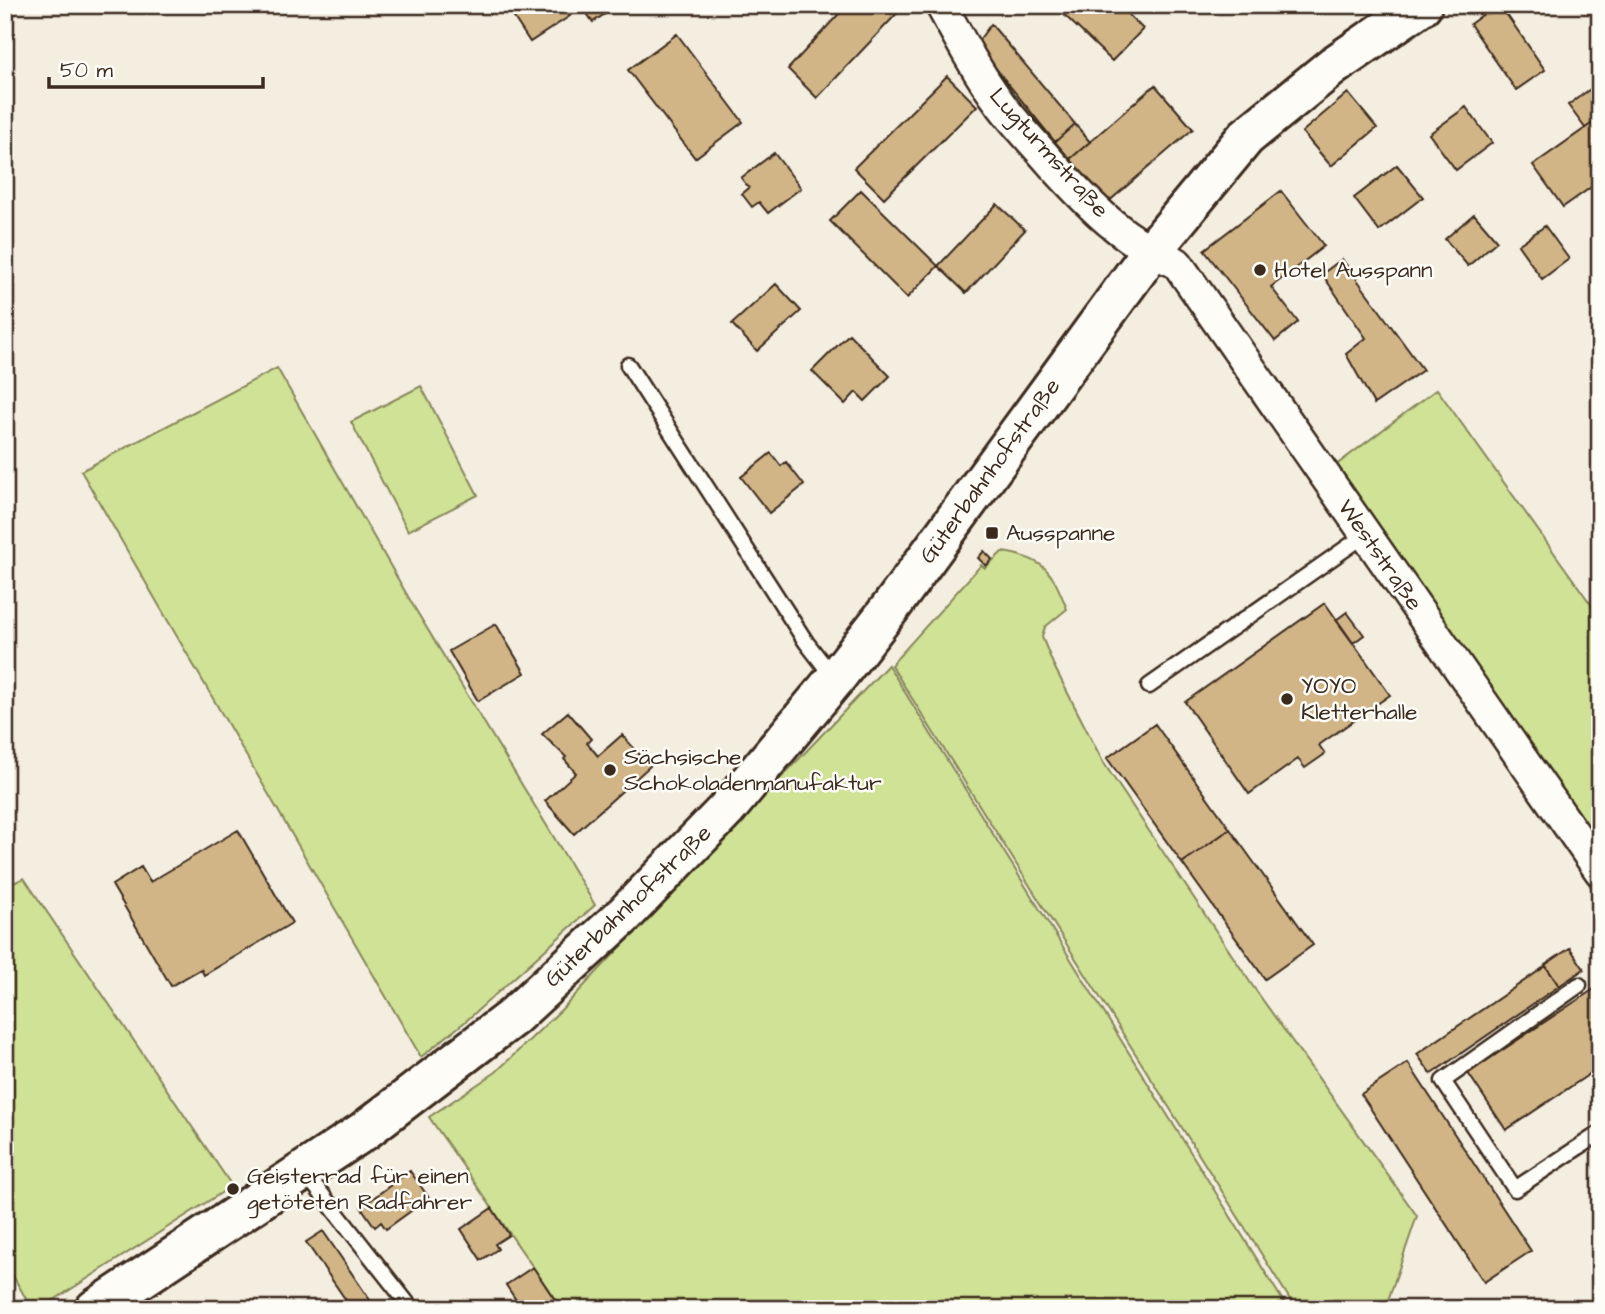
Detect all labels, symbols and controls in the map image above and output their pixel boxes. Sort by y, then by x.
scale bar [49,46,262,90]
text: 50 m [60,56,114,85]
street label: Lugturmstraße [981,81,1116,226]
place label: Hotel Ausspann [1274,254,1432,286]
marker: Hotel Ausspann [1252,262,1268,278]
street label: Güterbahnhofstraße [912,372,1068,570]
street label: Weststraße [1330,493,1430,617]
place label: Ausspanne [1006,517,1115,549]
marker: Ausspanne [984,525,1000,541]
place label: YOYO Kletterhalle [1301,670,1417,728]
marker: YOYO Kletterhalle [1279,691,1295,707]
place label: Sächsische Schokoladenmanufaktur [624,741,882,799]
marker: Sächsische Schokoladenmanufaktur [602,762,618,778]
street label: Güterbahnhofstraße [537,818,719,994]
place label: Geisterrad für einen getöteten Radfahrer [247,1160,473,1219]
marker: Geisterrad für einen getöteten Radfahrer [225,1181,241,1197]

